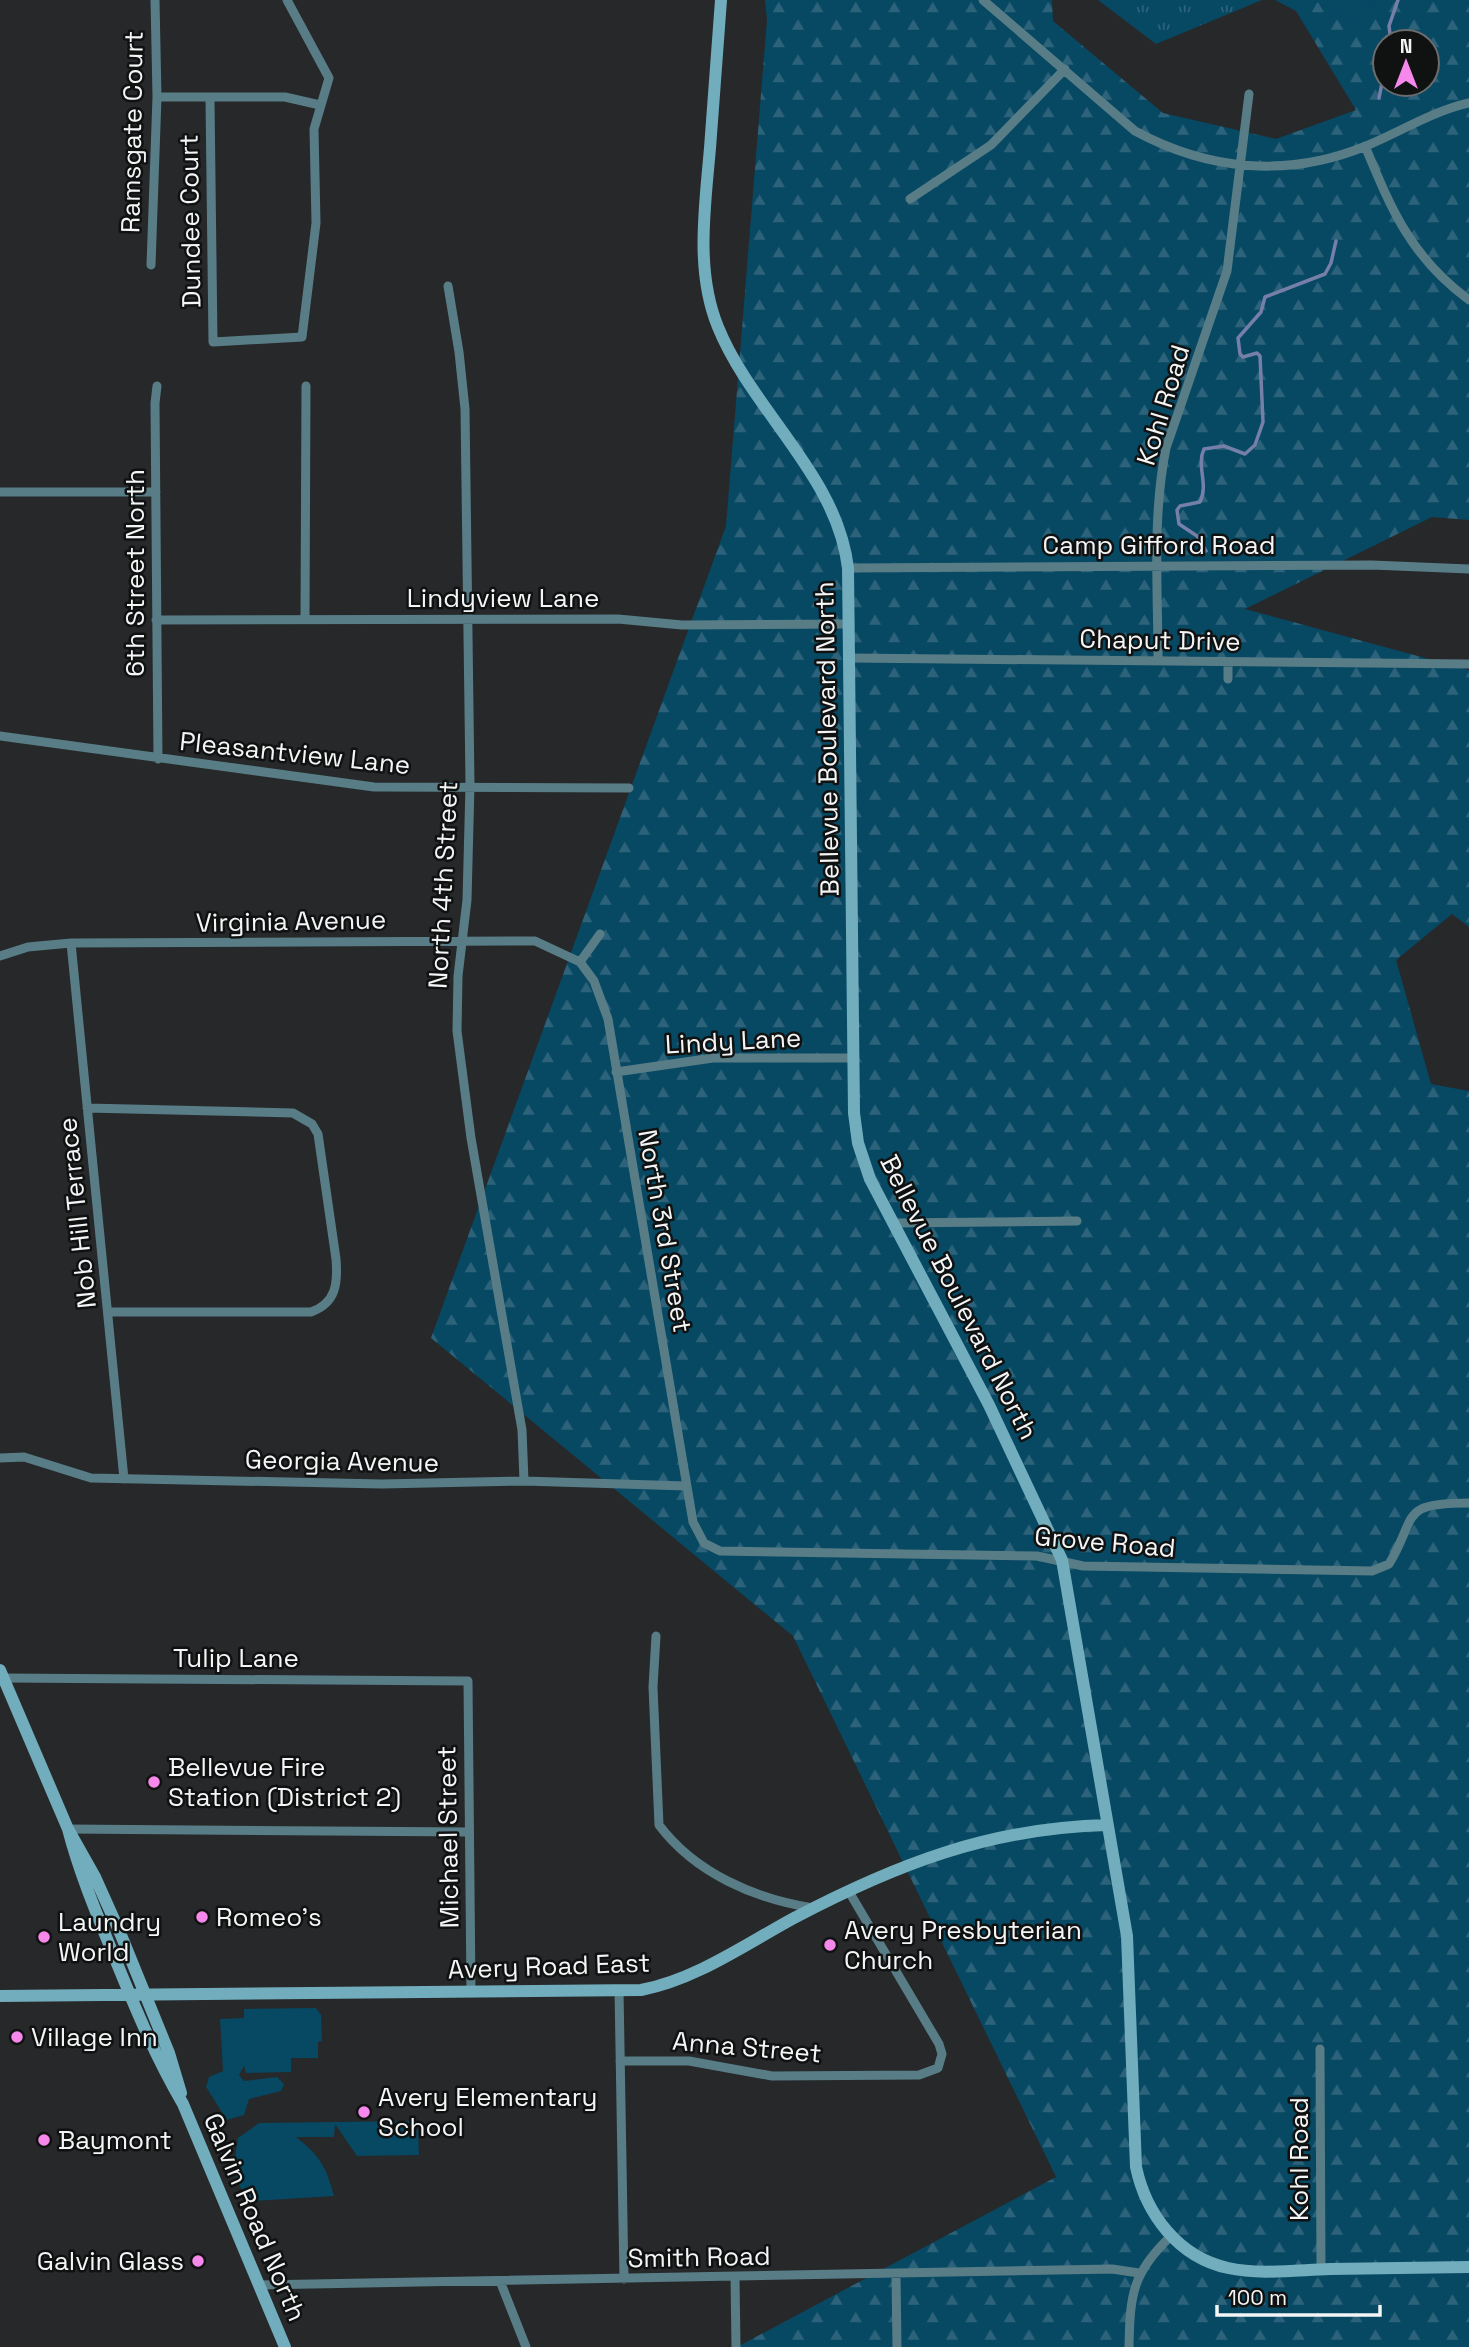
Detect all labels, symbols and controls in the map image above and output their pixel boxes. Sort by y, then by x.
north arrow [1371,28,1441,98]
street label: Ramsgate Court [113,31,151,233]
text: N [1400,34,1412,59]
street label: Dundee Court [171,134,209,308]
street label: Kohl Road [1129,341,1197,469]
street label: 6th Street North [118,469,152,677]
street label: Camp Gifford Road [1043,528,1275,562]
street label: Lindyview Lane [407,581,599,615]
street label: Bellevue Boulevard North [807,581,847,897]
street label: Chaput Drive [1079,622,1241,658]
street label: Pleasantview Lane [178,724,412,782]
street label: North 4th Street [421,780,465,990]
street label: Virginia Avenue [196,902,386,940]
street label: Lindy Lane [664,1020,802,1062]
street label: Nob Hill Terrace [50,1116,104,1310]
street label: North 3rd Street [630,1127,700,1335]
street label: Bellevue Boulevard North [872,1149,1046,1445]
street label: Georgia Avenue [245,1442,439,1480]
street label: Grove Road [1033,1519,1177,1565]
street label: Tulip Lane [173,1641,299,1675]
street label: Michael Street [429,1745,467,1929]
place label: Bellevue Fire Station (District 2) [168,1750,401,1814]
marker: Bellevue Fire Station (District 2) [146,1774,162,1790]
place label: Romeo's [216,1900,322,1934]
place label: Laundry World [58,1905,161,1969]
marker: Romeo's [194,1909,210,1925]
place label: Avery Presbyterian Church [844,1913,1082,1977]
marker: Laundry World [36,1929,52,1945]
marker: Avery Presbyterian Church [822,1937,838,1953]
street label: Avery Road East [447,1945,651,1987]
place label: Village Inn [31,2020,158,2054]
street label: Anna Street [671,2024,823,2070]
marker: Village Inn [9,2029,25,2045]
place label: Avery Elementary School [378,2080,597,2144]
street label: Kohl Road [1282,2097,1316,2221]
marker: Avery Elementary School [356,2104,372,2120]
street label: Galvin Road North [196,2108,314,2326]
place label: Baymont [58,2123,172,2157]
marker: Baymont [36,2132,52,2148]
street label: Smith Road [627,2239,771,2275]
place label: Galvin Glass [37,2244,184,2278]
marker: Galvin Glass [190,2253,206,2269]
scale bar [1217,2274,1380,2318]
text: 100 m [1228,2284,1287,2311]

